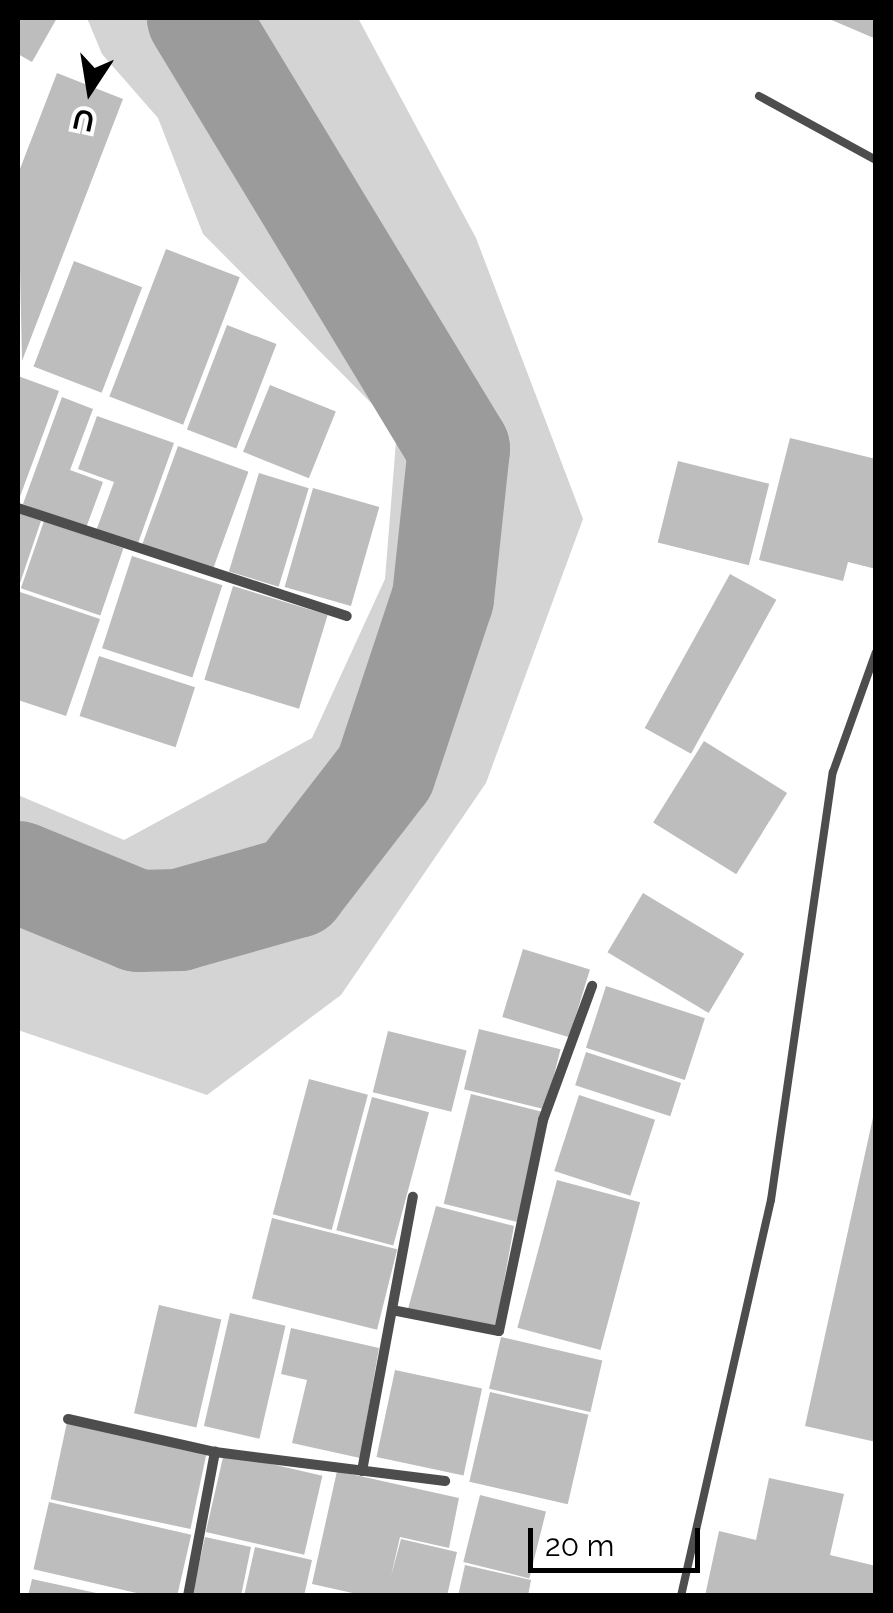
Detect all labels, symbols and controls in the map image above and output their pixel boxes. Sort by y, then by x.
north arrow [40,40,140,140]
text: U [70,102,97,138]
scale bar [533,1508,706,1570]
text: 20 m [545,1528,614,1563]

